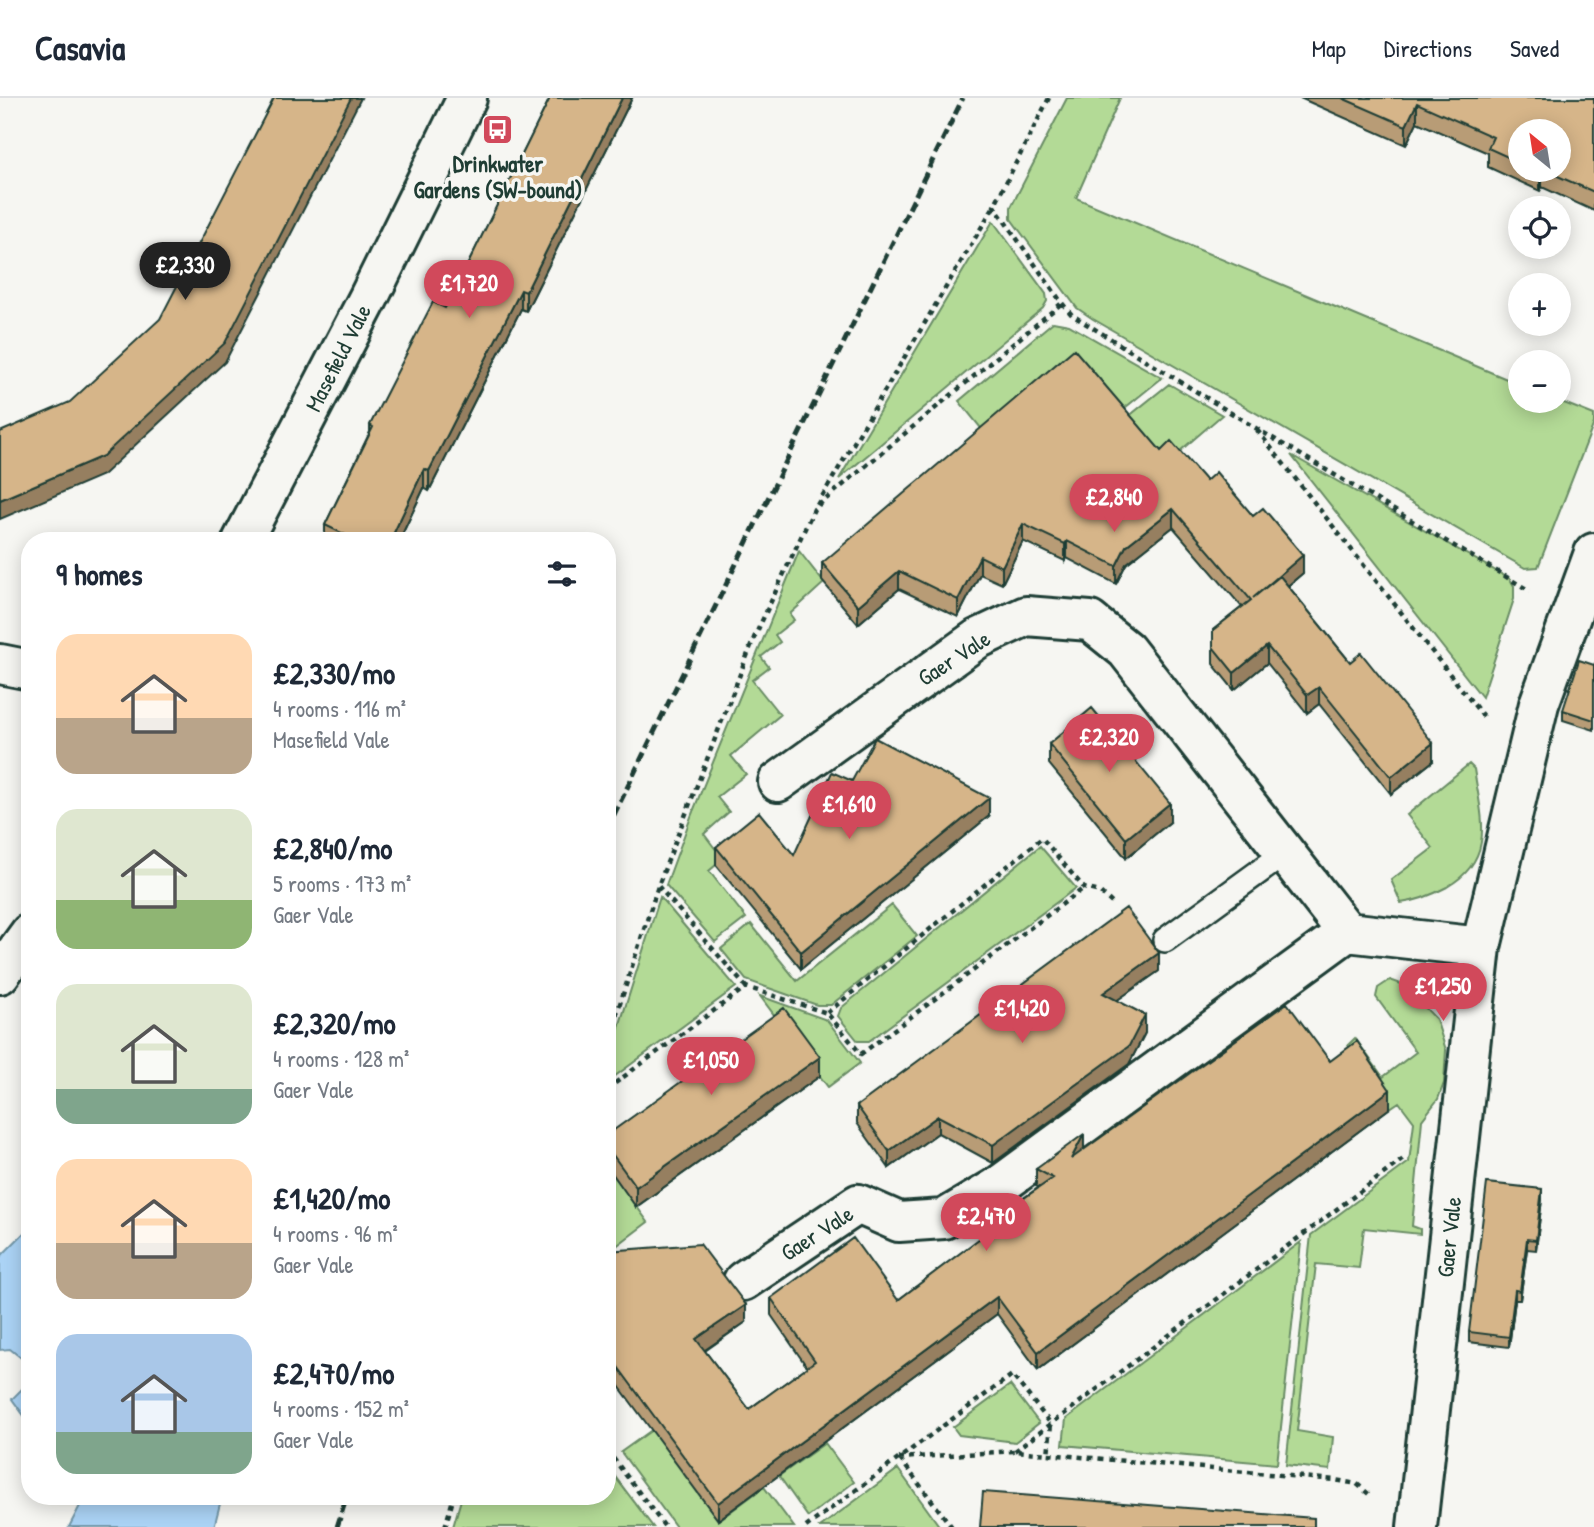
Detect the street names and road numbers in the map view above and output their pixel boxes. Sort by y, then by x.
street label: Masefield Vale [297,299,378,417]
street label: Gaer Vale [911,623,996,693]
street label: Gaer Vale [1429,1195,1468,1279]
street label: Gaer Vale [774,1198,859,1268]

